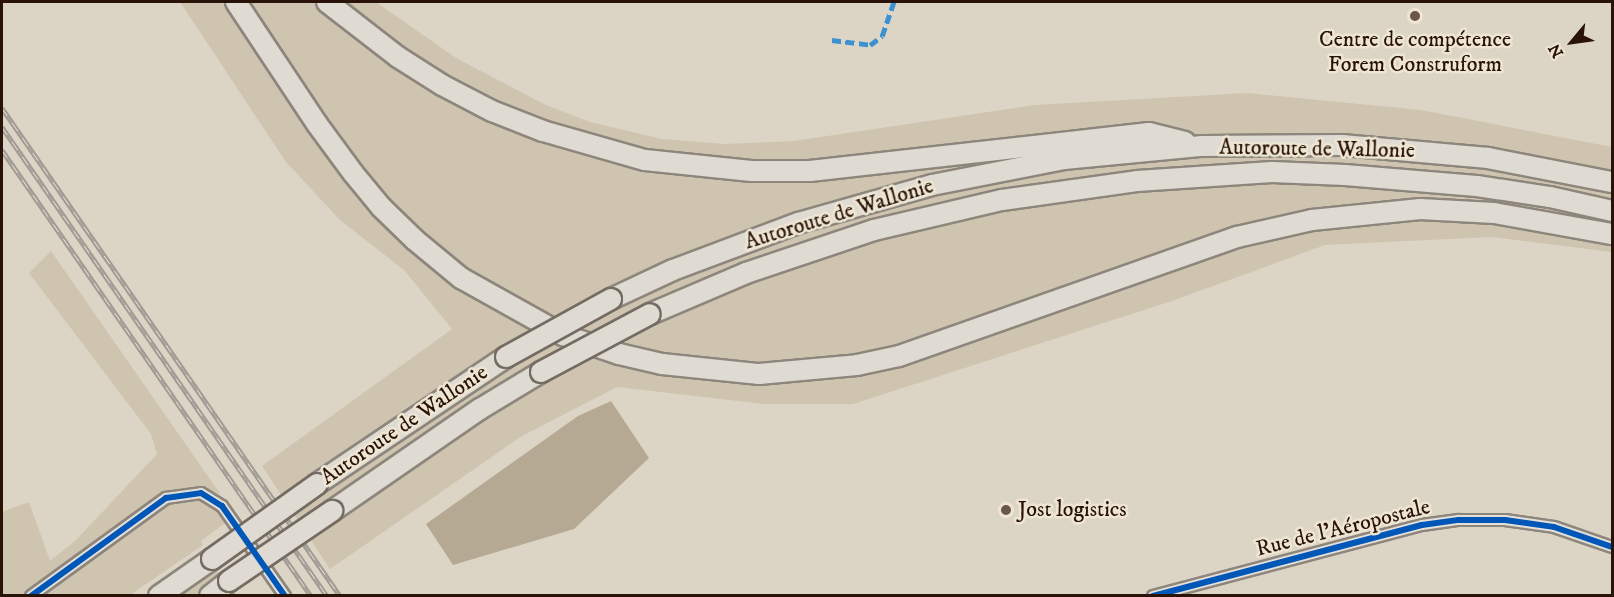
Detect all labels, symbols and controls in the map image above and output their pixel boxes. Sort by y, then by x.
marker: Centre de compétence Forem Construform [1408,9,1422,23]
north arrow [1542,12,1602,72]
place label: Centre de compétence Forem Construform [1319,26,1511,78]
text: N [1544,40,1568,61]
street label: Autoroute de Wallonie [1219,134,1415,164]
street label: Autoroute de Wallonie [742,173,936,255]
street label: Autoroute de Wallonie [315,359,493,491]
street label: Rue de l'Aéropostale [1253,494,1433,562]
place label: Jost logistics [1018,497,1127,523]
marker: Jost logistics [999,503,1013,517]

